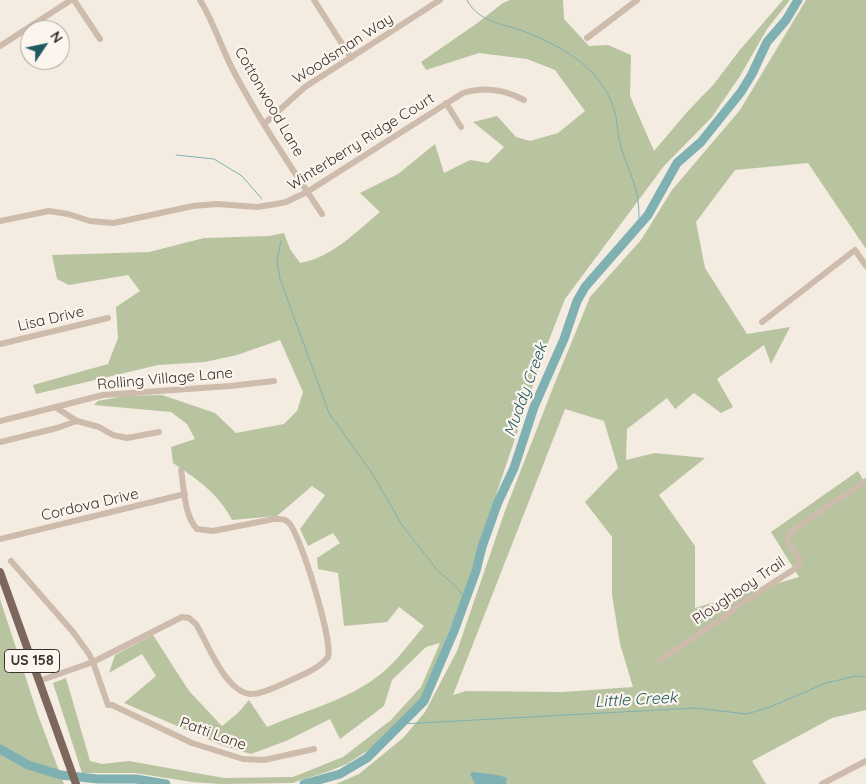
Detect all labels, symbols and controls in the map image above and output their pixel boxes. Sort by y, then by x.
street label: Woodsman Way [289,10,397,88]
north arrow [20,20,70,70]
text: N [46,28,67,46]
street label: Cottonwood Lane [230,44,308,160]
street label: Winterberry Ridge Court [284,89,438,195]
street label: Lisa Drive [16,303,86,335]
water label: Muddy Creek [500,341,552,439]
street label: Rolling Village Lane [96,364,234,394]
street label: Cordova Drive [39,485,141,525]
street label: Ploughboy Trail [689,553,789,629]
road number: US 158 [5,649,60,672]
water label: Little Creek [594,688,678,712]
street label: Patti Lane [177,714,249,754]

